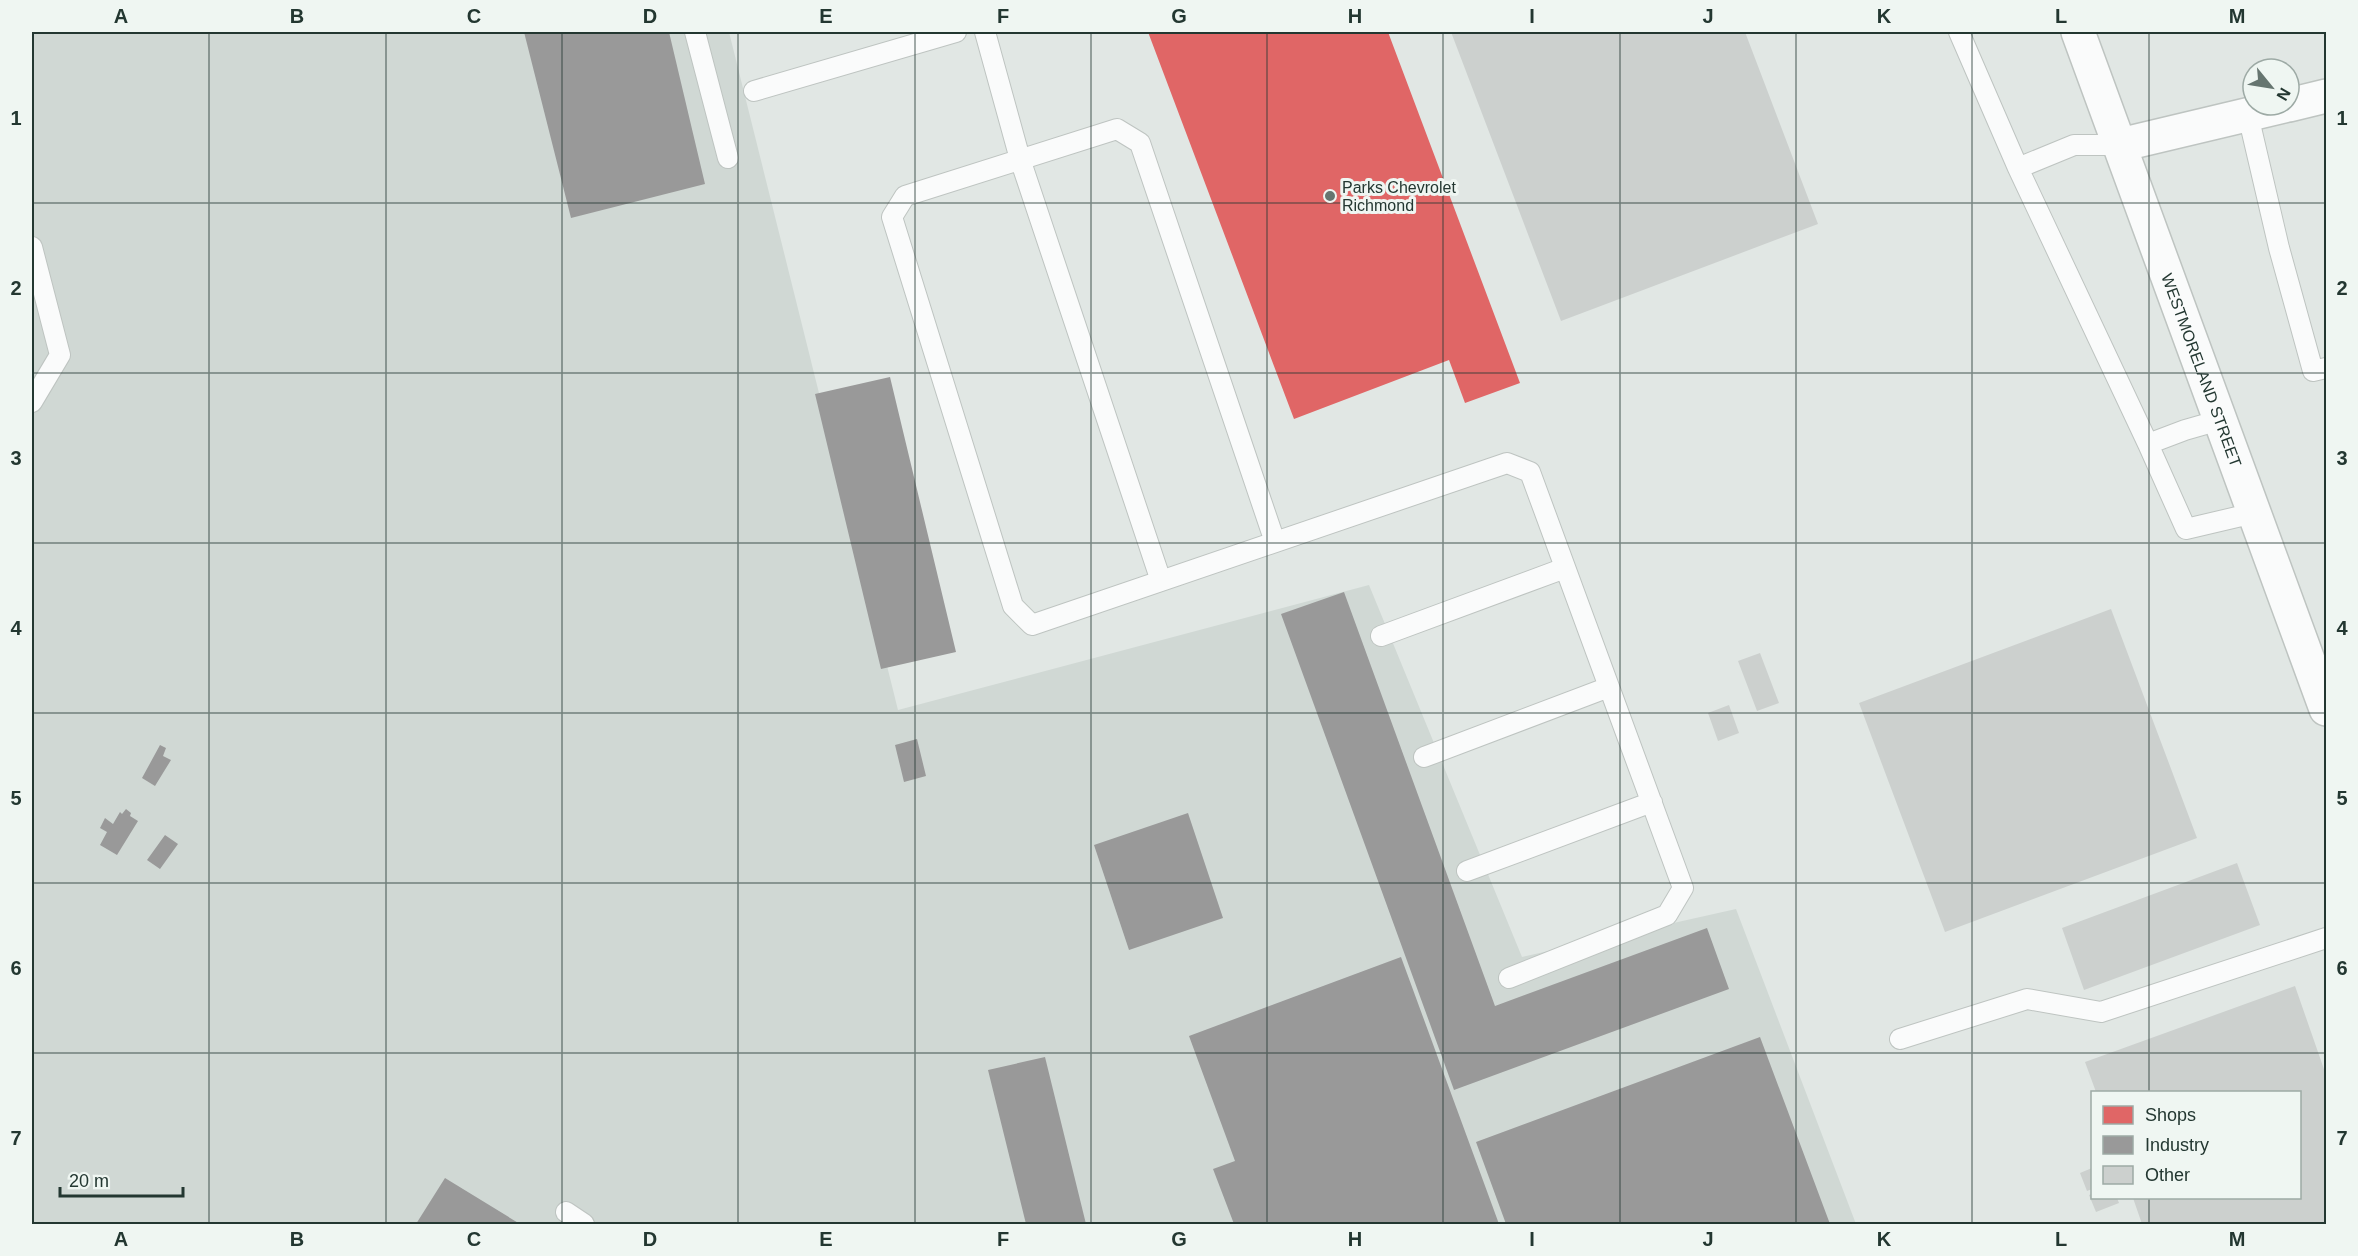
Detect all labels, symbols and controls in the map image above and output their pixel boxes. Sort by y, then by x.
text: A [114,5,128,27]
text: B [290,5,304,27]
text: C [467,5,481,27]
text: D [643,5,657,27]
text: E [819,5,833,27]
text: F [997,5,1009,27]
text: G [1171,5,1187,27]
text: H [1348,5,1362,27]
text: I [1529,5,1535,27]
text: J [1702,5,1714,27]
text: K [1877,5,1892,27]
text: L [2055,5,2067,27]
text: M [2229,5,2245,27]
north arrow [2241,57,2301,117]
text: N [2273,85,2294,104]
text: 1 [10,107,22,129]
text: 1 [2336,107,2348,129]
place label: Parks Chevrolet Richmond [1342,179,1456,214]
marker: Parks Chevrolet Richmond [1323,189,1337,203]
street label: WESTMORELAND STREET [2159,271,2245,469]
text: 2 [10,277,22,299]
text: 2 [2336,277,2348,299]
text: 3 [10,447,22,469]
text: 3 [2336,447,2348,469]
text: 4 [10,617,22,639]
text: 4 [2336,617,2348,639]
text: 5 [10,787,22,809]
text: 5 [2336,787,2348,809]
text: 6 [10,957,22,979]
text: 6 [2336,957,2348,979]
legend [2091,1091,2301,1199]
text: Shops [2145,1105,2196,1125]
text: 7 [10,1127,22,1149]
text: 7 [2336,1127,2348,1149]
text: Industry [2145,1135,2209,1155]
scale bar [60,1160,183,1198]
text: Other [2145,1165,2190,1185]
text: 20 m [69,1171,109,1191]
text: A [114,1228,128,1250]
text: B [290,1228,304,1250]
text: C [467,1228,481,1250]
text: D [643,1228,657,1250]
text: E [819,1228,833,1250]
text: F [997,1228,1009,1250]
text: G [1171,1228,1187,1250]
text: H [1348,1228,1362,1250]
text: I [1529,1228,1535,1250]
text: J [1702,1228,1714,1250]
text: K [1877,1228,1892,1250]
text: L [2055,1228,2067,1250]
text: M [2229,1228,2245,1250]

